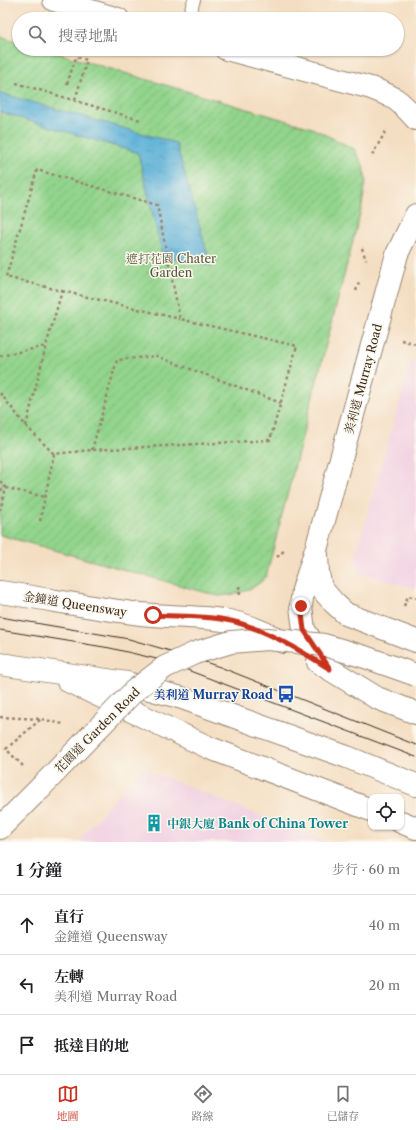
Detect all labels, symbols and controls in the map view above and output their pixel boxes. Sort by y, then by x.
search box [12,12,404,56]
icon: search [26,23,48,45]
text: 搜尋地點 [58,26,118,45]
park label: 遮打花園 Chater Garden [126,251,216,280]
street label: 美利道 Murray Road [341,321,385,436]
street label: 金鐘道 Queensway [22,588,128,620]
route end [292,597,310,615]
route start [144,606,162,624]
street label: 花園道 Garden Road [51,684,143,776]
bus stop icon: 美利道 Murray Road [276,684,296,704]
place label: 美利道 Murray Road [153,687,273,702]
map controls [368,794,404,830]
button: locate [368,794,404,830]
building icon: 中銀大廈 Bank of China Tower [144,813,164,833]
place label: 中銀大廈 Bank of China Tower [167,816,348,831]
text: 1 分鐘 [16,860,62,880]
text: 步行 · 60 m [332,861,400,877]
text: 直行 [54,907,84,926]
icon: ahead [16,914,38,936]
text: 40 m [369,917,400,933]
text: 金鐘道 Queensway [54,928,168,944]
text: 左轉 [54,967,84,986]
icon: left [16,974,38,996]
text: 20 m [369,977,400,993]
text: 美利道 Murray Road [54,988,177,1004]
icon: arrive [16,1034,38,1056]
text: 抵達目的地 [54,1036,129,1055]
tab: 地圖 [57,1083,79,1123]
tab: 路線 [192,1083,214,1123]
tab: 已儲存 [327,1083,360,1123]

